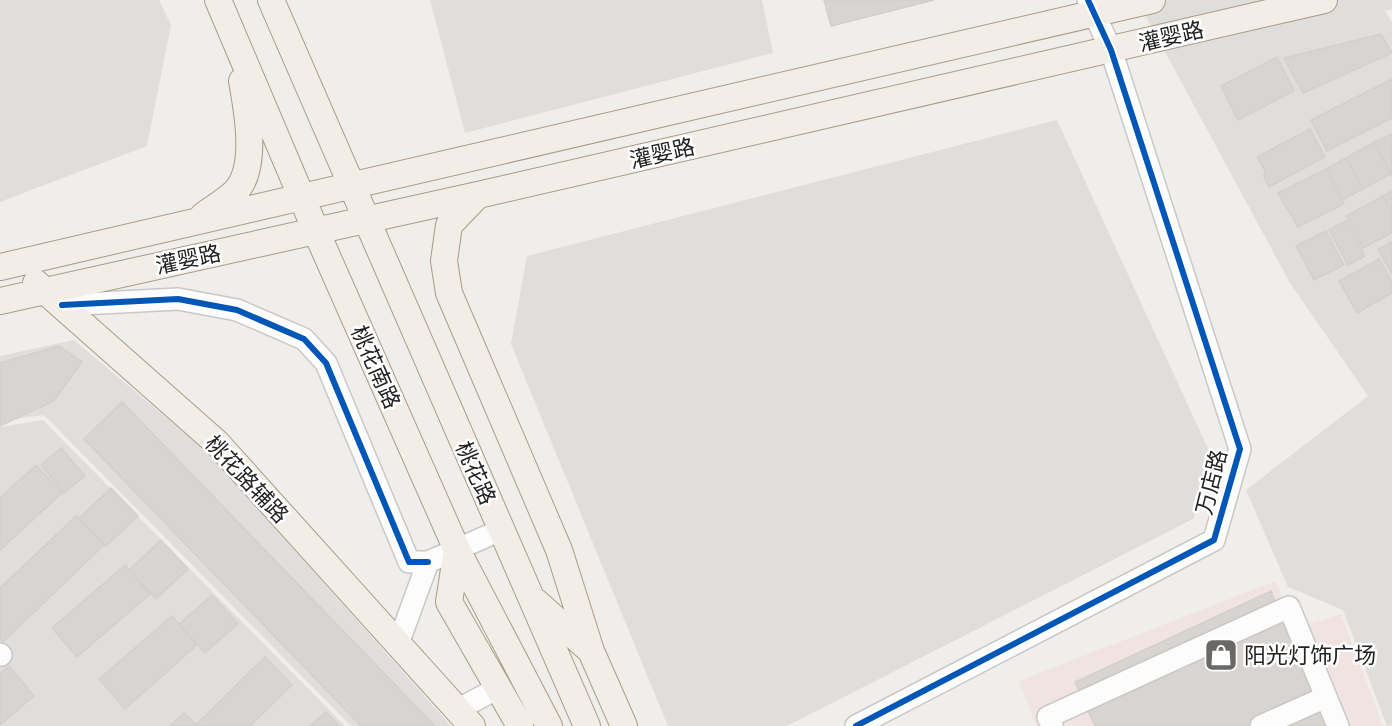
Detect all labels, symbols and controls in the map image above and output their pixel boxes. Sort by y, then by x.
street label: 灌婴路 [1136,15,1206,57]
street label: 灌婴路 [627,132,697,174]
street label: 灌婴路 [153,238,223,280]
street label: 桃花南路 [345,321,407,413]
street label: 桃花路辅路 [199,429,295,529]
street label: 桃花路 [450,437,502,509]
street label: 万店路 [1189,447,1233,517]
shop icon: 阳光灯饰广场 [1203,637,1239,673]
place label: 阳光灯饰广场 [1244,641,1376,669]

